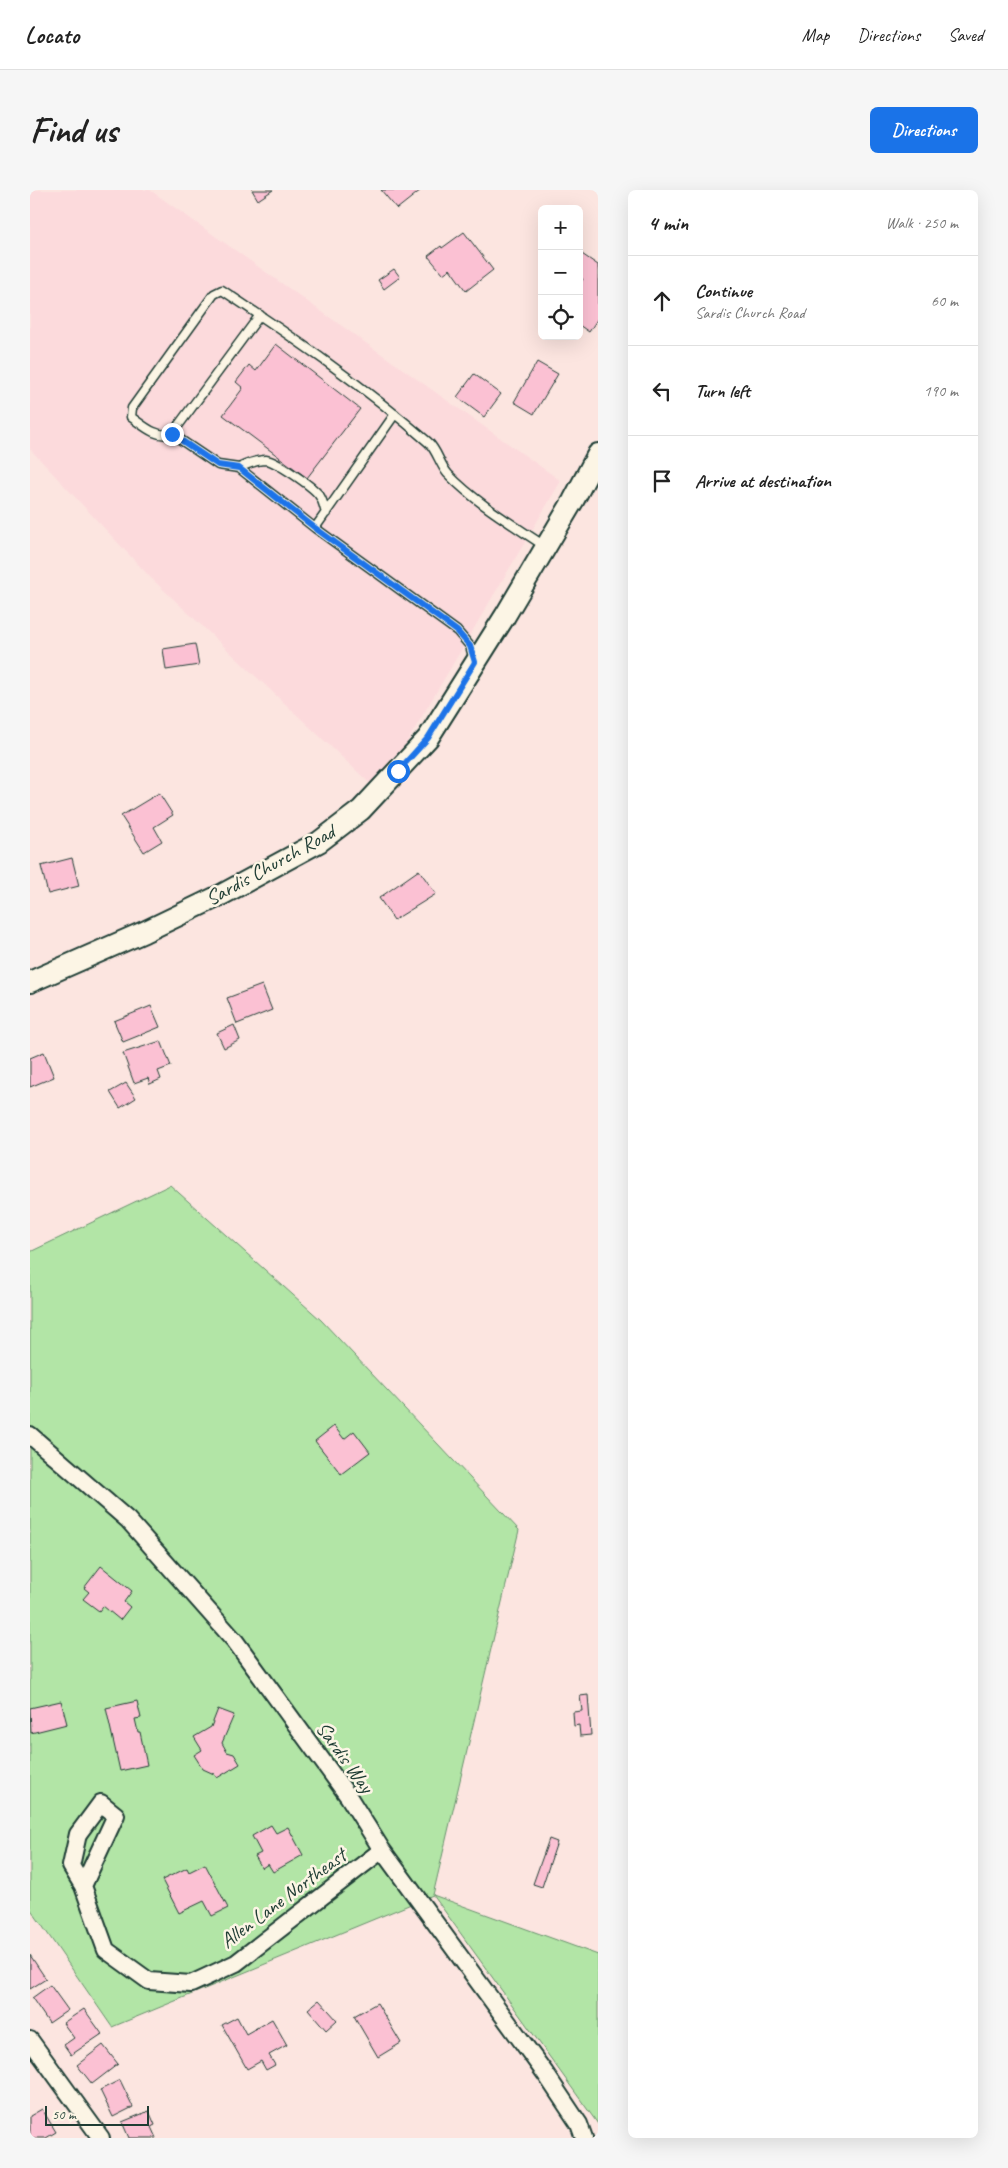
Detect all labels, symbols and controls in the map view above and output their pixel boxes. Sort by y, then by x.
text: Locato [25,20,79,50]
text: Map [802,24,829,46]
text: Directions [857,24,920,46]
text: Saved [948,24,983,46]
button: Directions [870,107,978,153]
text: Find us [30,108,117,153]
map controls [538,205,583,340]
button: + [538,205,583,250]
text: 4 min [648,210,688,236]
text: Walk · 250 m [886,213,958,233]
button: − [538,250,583,295]
text: Continue [695,279,752,303]
icon: ahead [648,287,676,315]
text: 60 m [931,291,958,311]
button: locate [538,295,583,340]
text: Sardis Church Road [695,303,805,323]
icon: left [648,377,676,405]
text: Turn left [695,379,750,403]
text: 190 m [924,381,958,401]
route end [161,423,184,446]
icon: arrive [648,467,676,495]
text: Arrive at destination [695,469,831,493]
route start [387,760,410,783]
street label: Sardis Church Road [201,817,343,911]
street label: Sardis Way [310,1716,381,1799]
street label: Allen Lane Northeast [215,1840,353,1954]
scale bar [45,2103,149,2126]
text: 50 m [52,2106,76,2123]

